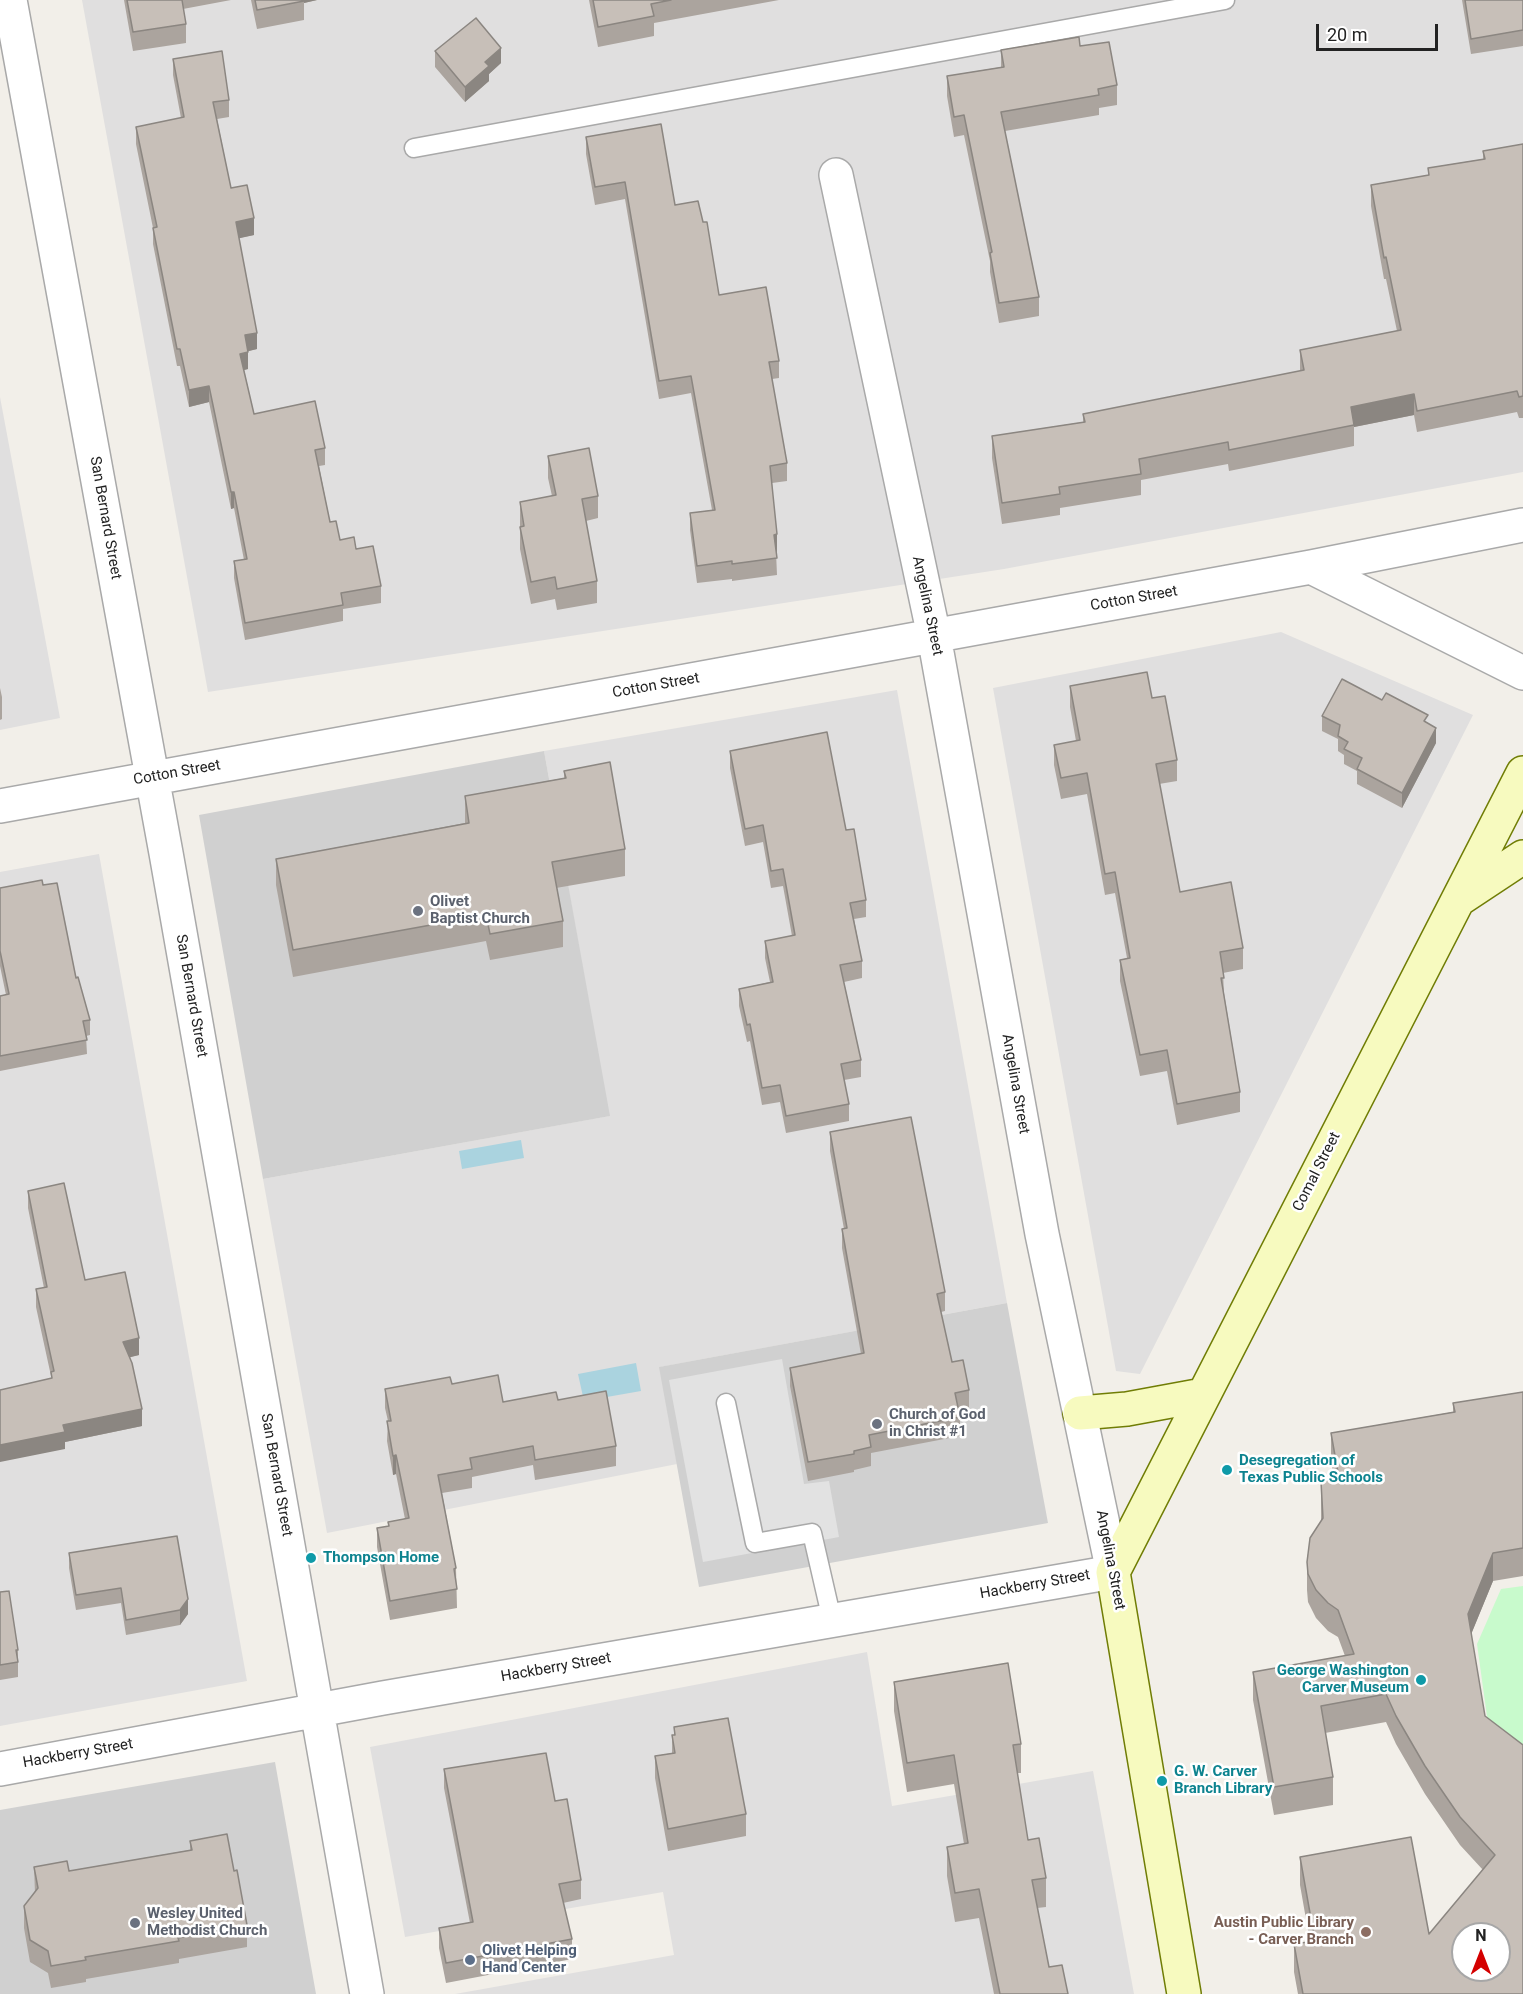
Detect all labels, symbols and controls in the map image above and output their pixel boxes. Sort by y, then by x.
scale bar [1319,12,1440,50]
text: 20 m [1327,24,1367,45]
street label: San Bernard Street [85,455,125,581]
street label: Angelina Street [908,554,946,658]
street label: Cotton Street [1089,582,1179,616]
street label: Cotton Street [611,669,701,703]
street label: Cotton Street [132,756,222,790]
place label: Olivet Baptist Church [430,893,530,928]
marker: Olivet Baptist Church [411,904,425,918]
street label: San Bernard Street [171,933,211,1059]
street label: Angelina Street [997,1032,1033,1136]
street label: Comal Street [1289,1129,1345,1215]
place label: Church of God in Christ #1 [889,1406,986,1441]
street label: San Bernard Street [256,1412,296,1538]
marker: Church of God in Christ #1 [870,1417,884,1431]
place label: Desegregation of Texas Public Schools [1239,1452,1383,1487]
marker: Desegregation of Texas Public Schools [1220,1463,1234,1477]
street label: Angelina Street [1091,1508,1129,1612]
place label: Thompson Home [323,1549,439,1567]
marker: Thompson Home [304,1551,318,1565]
street label: Hackberry Street [979,1566,1091,1604]
street label: Hackberry Street [500,1649,612,1687]
place label: George Washington Carver Museum [1277,1662,1409,1697]
marker: George Washington Carver Museum [1414,1673,1428,1687]
street label: Hackberry Street [22,1735,134,1773]
place label: G. W. Carver Branch Library [1174,1763,1272,1798]
marker: G. W. Carver Branch Library [1155,1774,1169,1788]
place label: Wesley United Methodist Church [147,1905,267,1940]
place label: Austin Public Library - Carver Branch [1214,1914,1354,1949]
marker: Wesley United Methodist Church [128,1916,142,1930]
north arrow [1451,1922,1511,1982]
marker: Austin Public Library - Carver Branch [1359,1925,1373,1939]
text: N [1475,1926,1487,1945]
place label: Olivet Helping Hand Center [482,1942,577,1977]
marker: Olivet Helping Hand Center [463,1953,477,1967]

